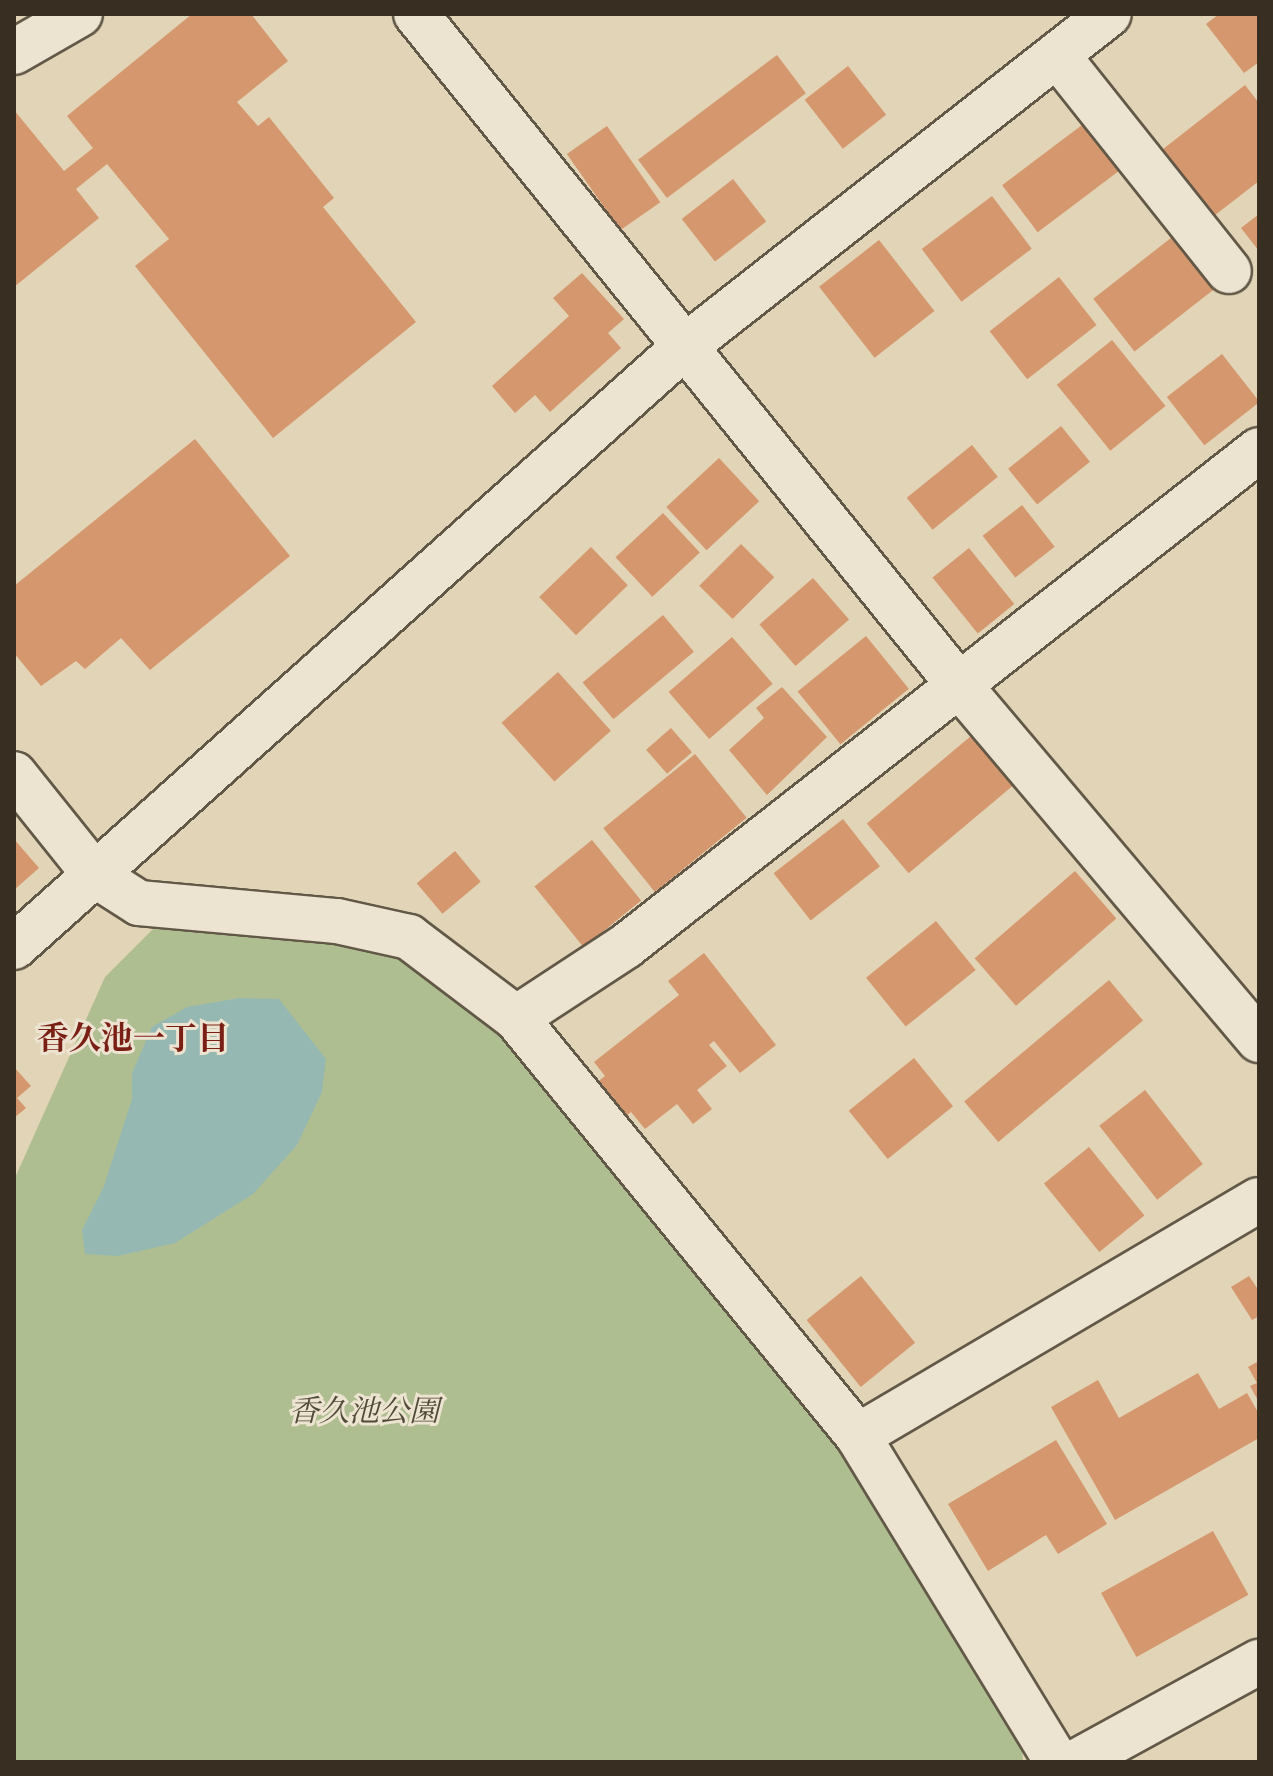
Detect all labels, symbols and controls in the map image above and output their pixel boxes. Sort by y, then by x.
district label: 香久池一丁目 [37,1020,229,1058]
park label: 香久池公園 [289,1394,439,1430]

